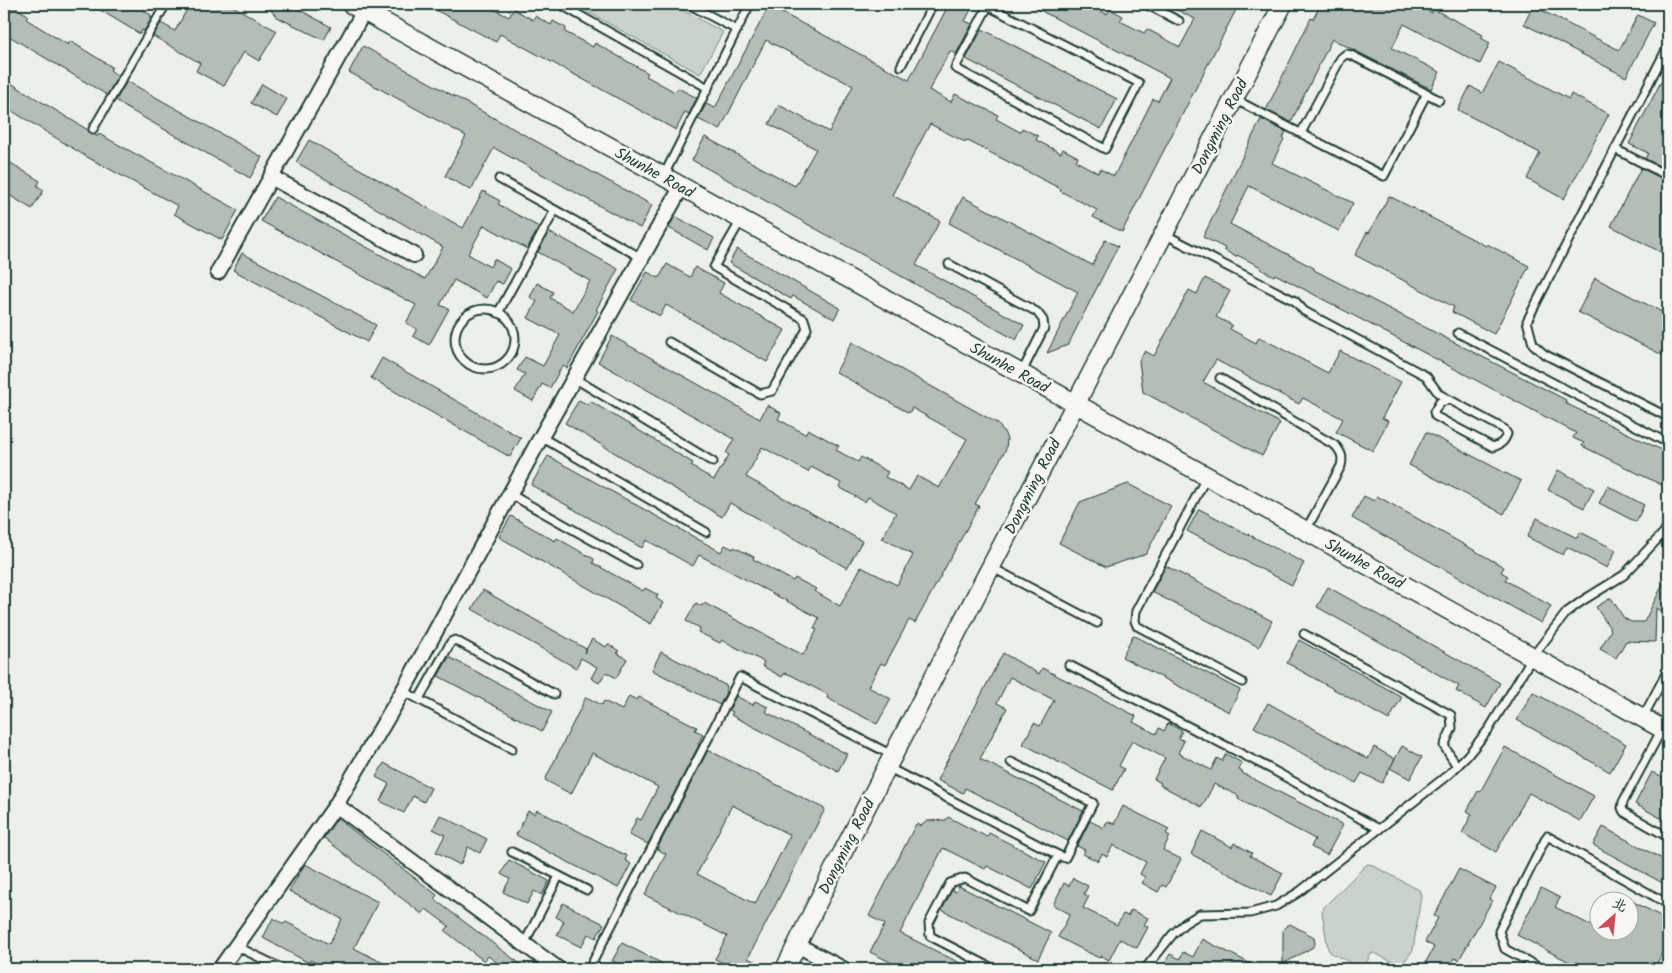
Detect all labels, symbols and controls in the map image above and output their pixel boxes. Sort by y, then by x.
street label: Dongming Road [1185,73,1256,179]
street label: Shunhe Road [610,141,700,206]
street label: Shunhe Road [965,336,1055,401]
street label: Dongming Road [998,433,1069,539]
street label: Shunhe Road [1320,532,1410,597]
street label: Dongming Road [812,793,883,899]
north arrow [1590,890,1640,940]
text: 北 [1608,892,1631,918]

